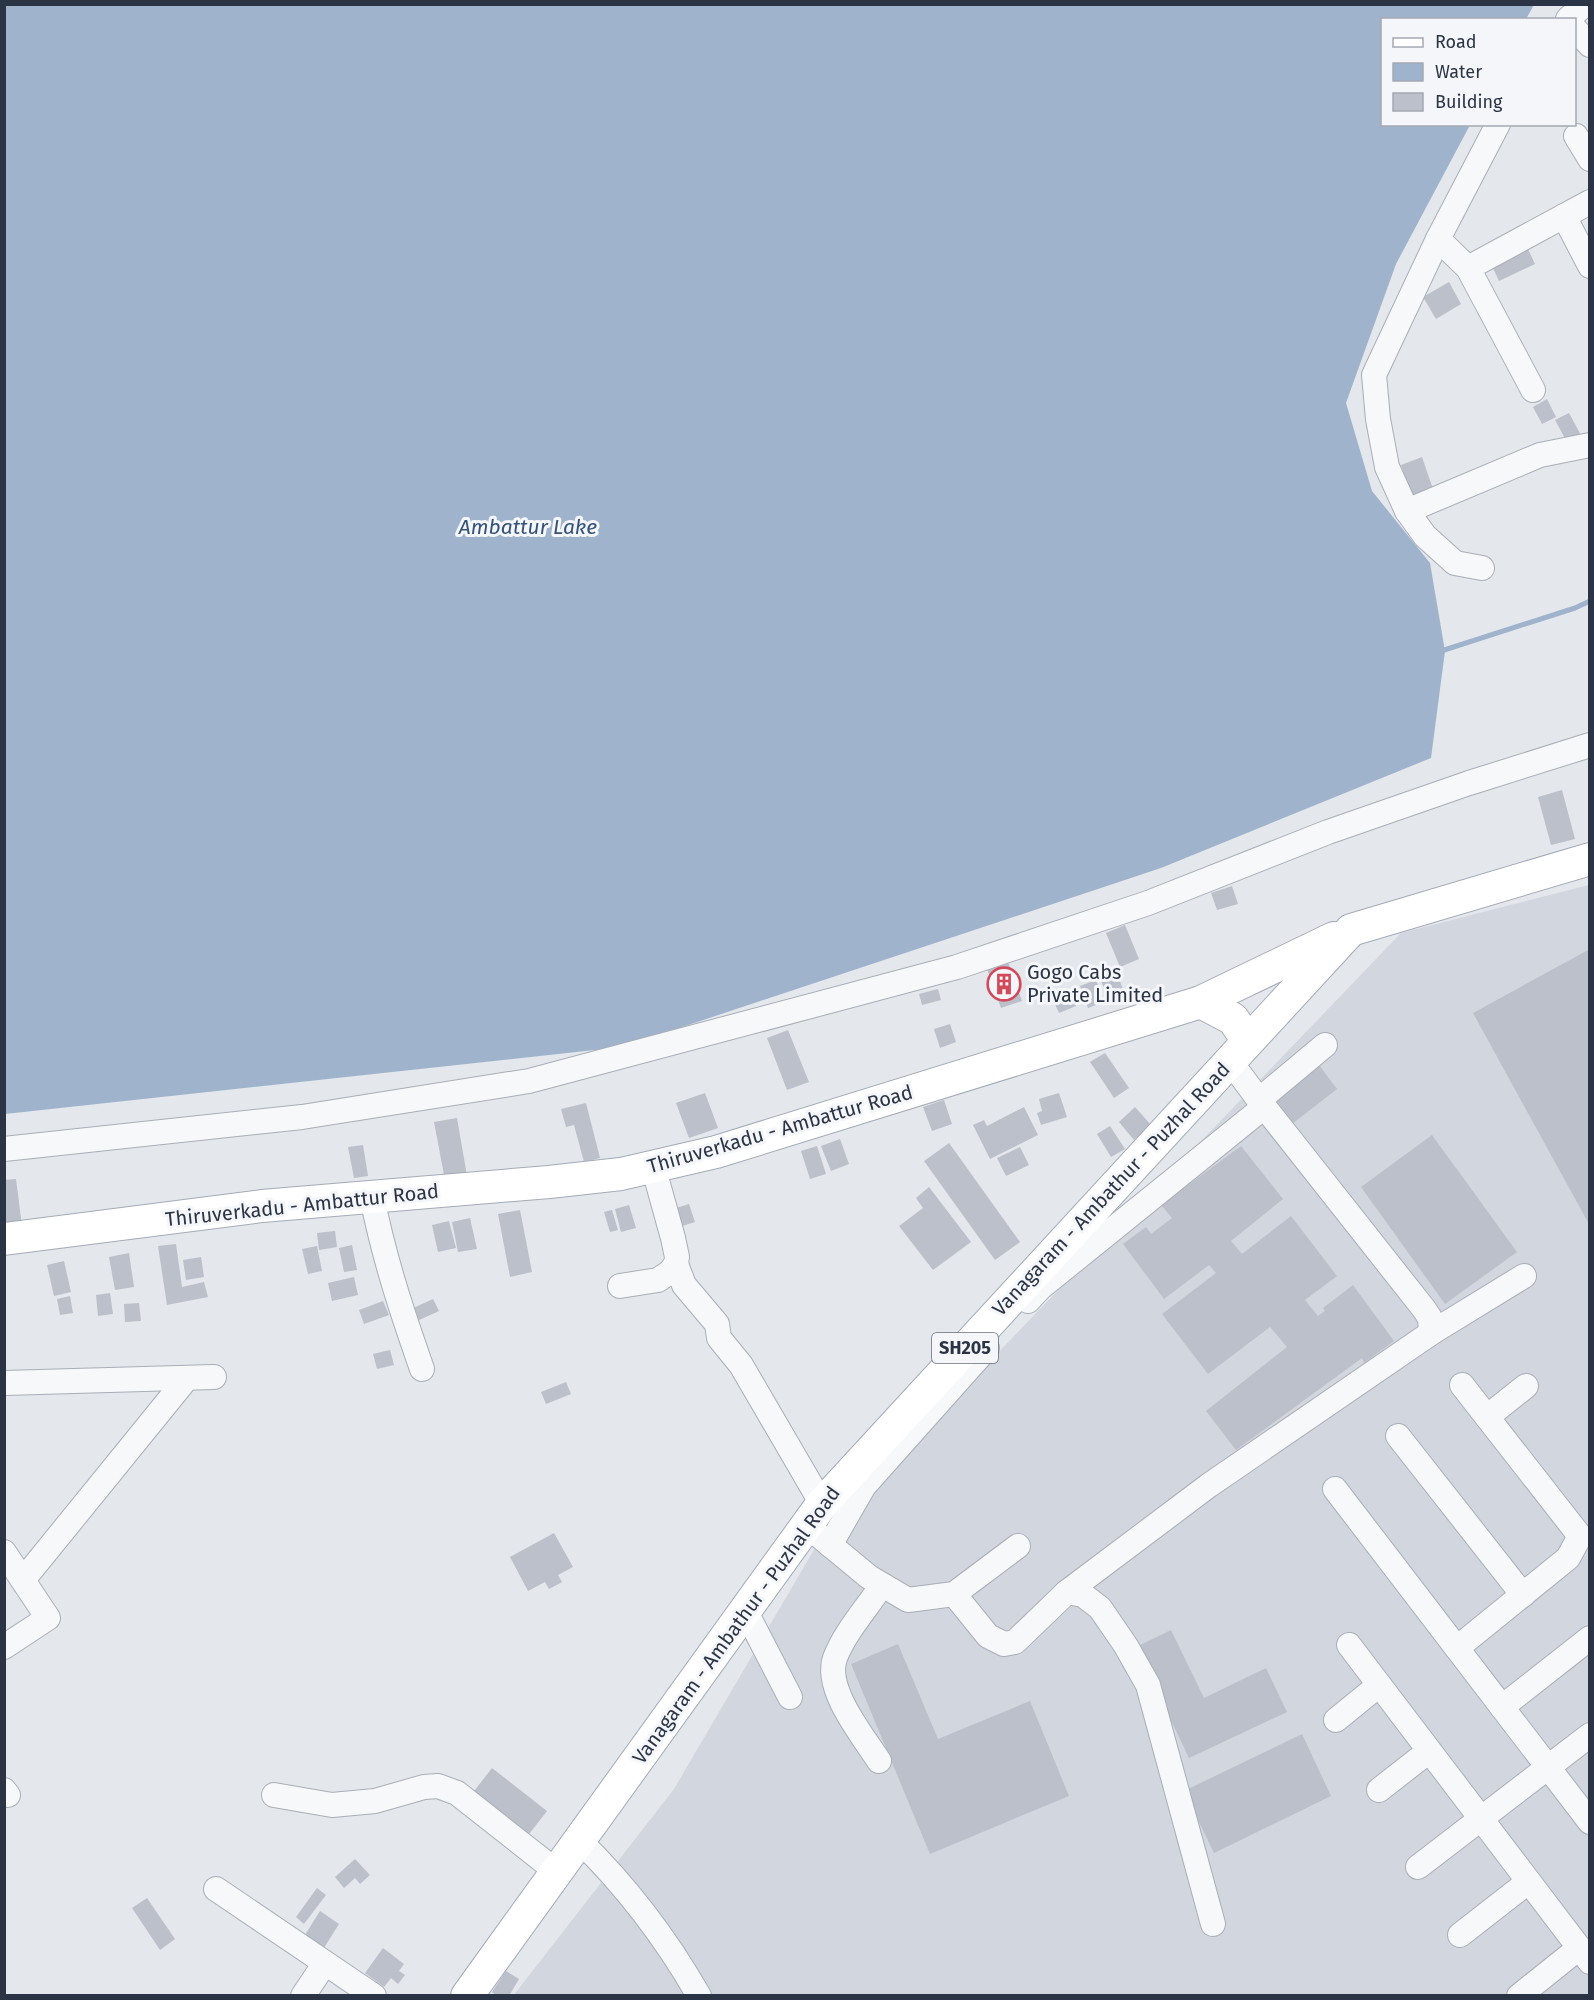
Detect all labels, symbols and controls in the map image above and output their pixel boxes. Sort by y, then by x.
legend [1381,18,1576,126]
text: Road [1435,31,1477,53]
text: Water [1435,61,1482,83]
text: Building [1435,91,1503,113]
water label: Ambattur Lake [458,514,597,540]
place label: Gogo Cabs Private Limited [1027,960,1163,1007]
building icon: Gogo Cabs Private Limited [986,966,1022,1002]
street label: Vanagaram - Ambathur - Puzhal Road [987,1057,1235,1321]
street label: Thiruverkadu - Ambattur Road [645,1080,915,1178]
street label: Thiruverkadu - Ambattur Road [164,1179,440,1231]
road number: SH205 [932,1333,998,1363]
street label: Vanagaram - Ambathur - Puzhal Road [627,1481,845,1769]

